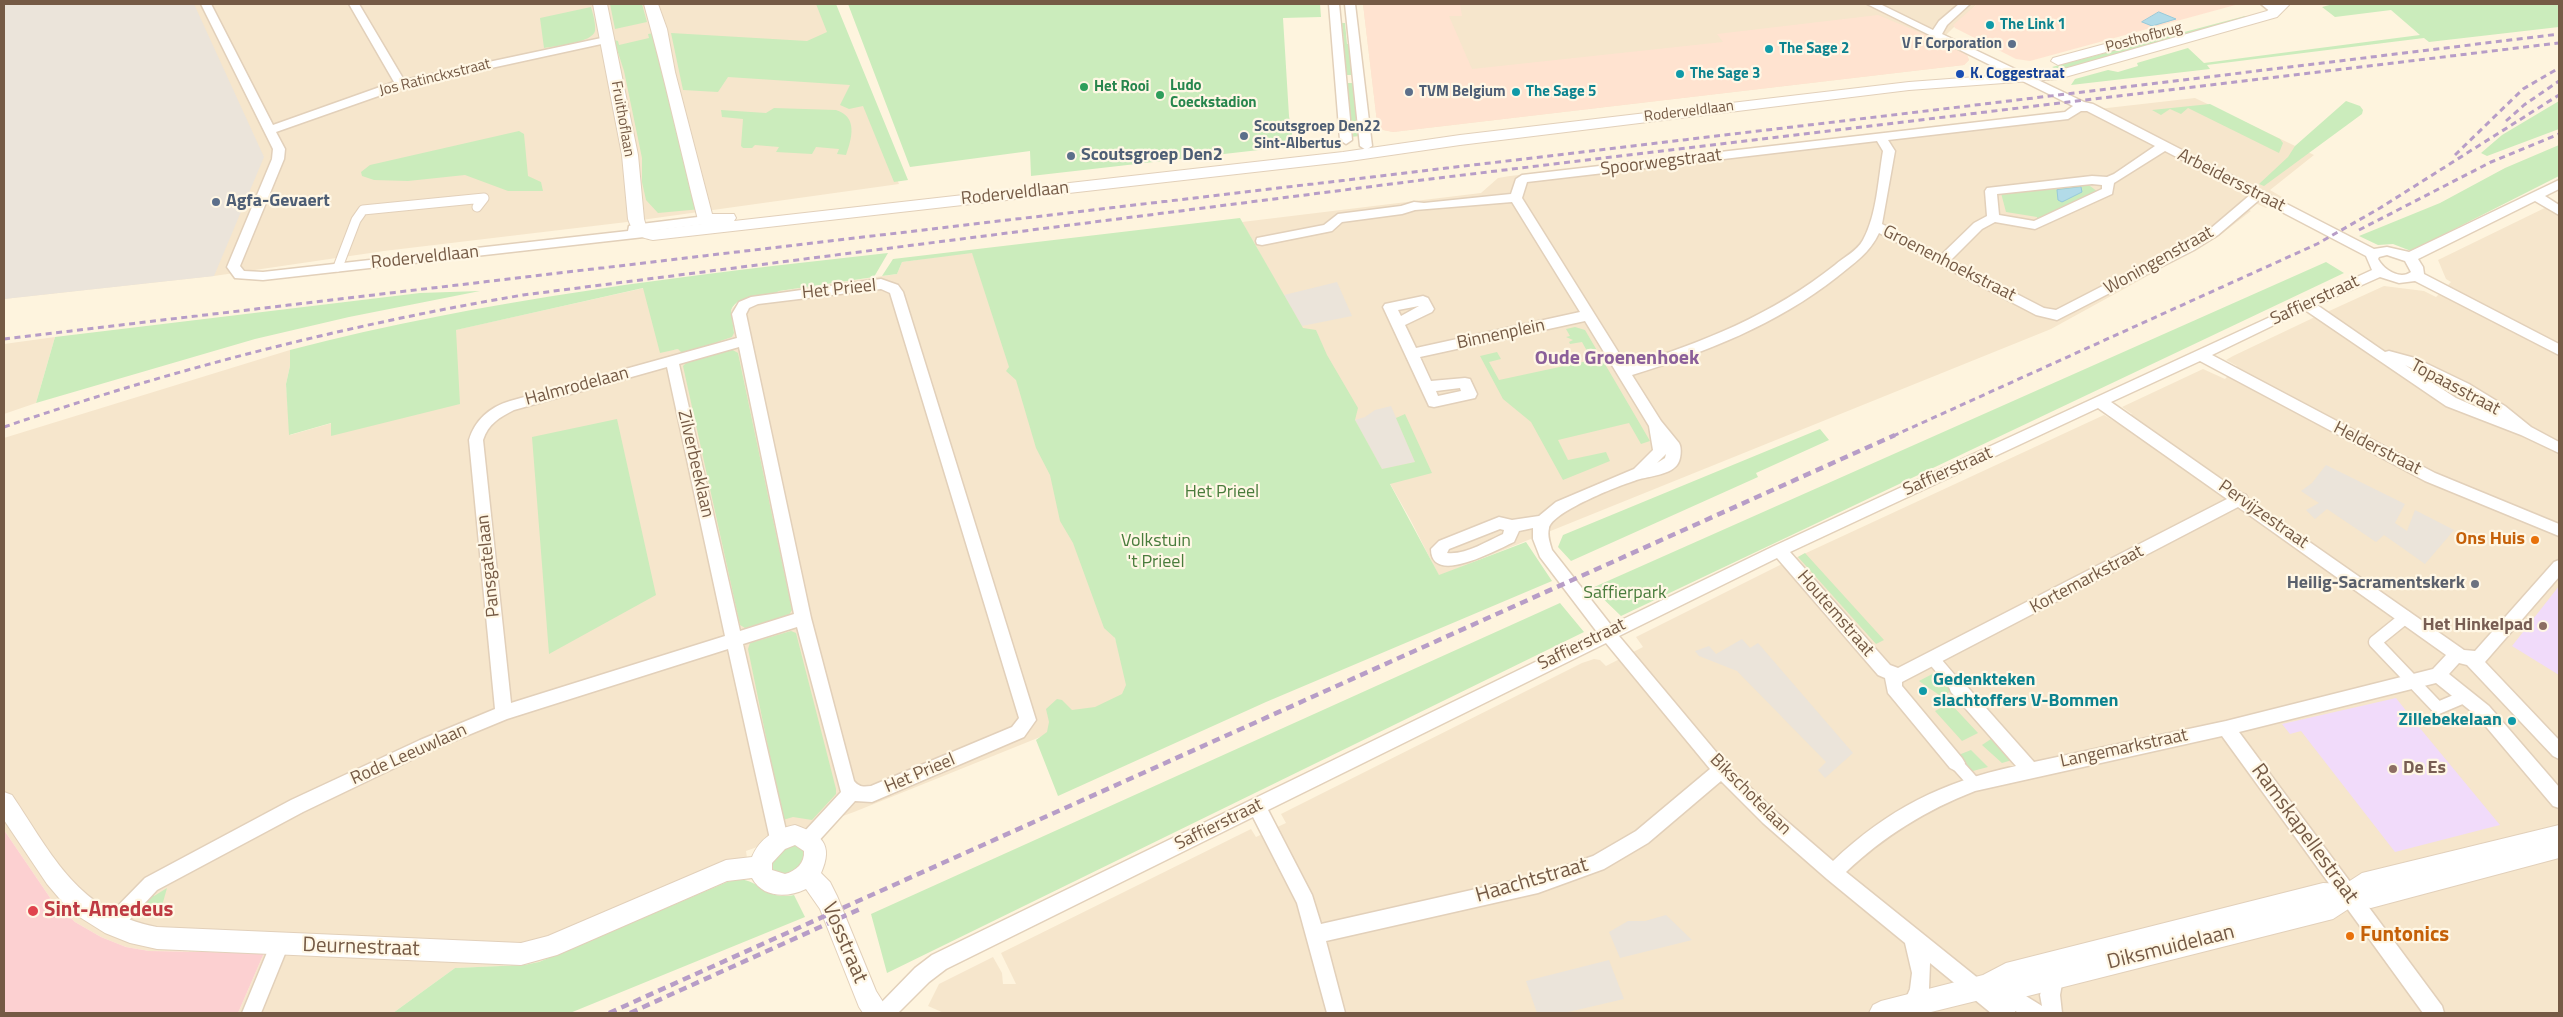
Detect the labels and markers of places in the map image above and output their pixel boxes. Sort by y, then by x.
place label: The Link 1 [2000,16,2066,34]
marker: The Link 1 [1984,19,1996,31]
place label: V F Corporation [1902,35,2002,53]
marker: V F Corporation [2006,38,2018,50]
place label: The Sage 2 [1779,40,1849,58]
marker: The Sage 2 [1763,43,1775,55]
place label: The Sage 3 [1690,65,1760,83]
place label: K. Coggestraat [1970,65,2065,83]
marker: The Sage 3 [1674,68,1686,80]
marker: K. Coggestraat [1954,68,1966,80]
place label: Ludo Coeckstadion [1170,77,1257,112]
place label: Het Rooi [1094,78,1149,96]
marker: Het Rooi [1078,81,1090,93]
place label: TVM Belgium [1419,83,1506,101]
place label: The Sage 5 [1526,83,1596,101]
marker: TVM Belgium [1403,86,1415,98]
marker: The Sage 5 [1510,86,1522,98]
marker: Ludo Coeckstadion [1154,89,1166,101]
place label: Scoutsgroep Den22 Sint-Albertus [1254,118,1381,153]
marker: Scoutsgroep Den22 Sint-Albertus [1238,130,1250,142]
place label: Scoutsgroep Den2 [1081,145,1223,167]
marker: Scoutsgroep Den2 [1065,150,1077,162]
place label: Agfa-Gevaert [226,191,330,213]
marker: Agfa-Gevaert [210,196,222,208]
place label: Ons Huis [2456,529,2525,551]
marker: Ons Huis [2529,534,2541,546]
place label: Heilig-Sacramentskerk [2287,573,2465,595]
marker: Heilig-Sacramentskerk [2469,578,2481,590]
place label: Het Hinkelpad [2422,615,2533,637]
marker: Het Hinkelpad [2537,620,2549,632]
place label: Gedenkteken slachtoffers V-Bommen [1933,670,2118,712]
marker: Gedenkteken slachtoffers V-Bommen [1917,685,1929,697]
place label: Zillebekelaan [2398,710,2502,732]
marker: Zillebekelaan [2506,715,2518,727]
place label: De Es [2403,758,2446,780]
marker: De Es [2387,763,2399,775]
place label: Sint-Amedeus [44,898,173,924]
marker: Sint-Amedeus [26,904,40,918]
place label: Funtonics [2360,923,2449,949]
marker: Funtonics [2344,930,2356,942]

